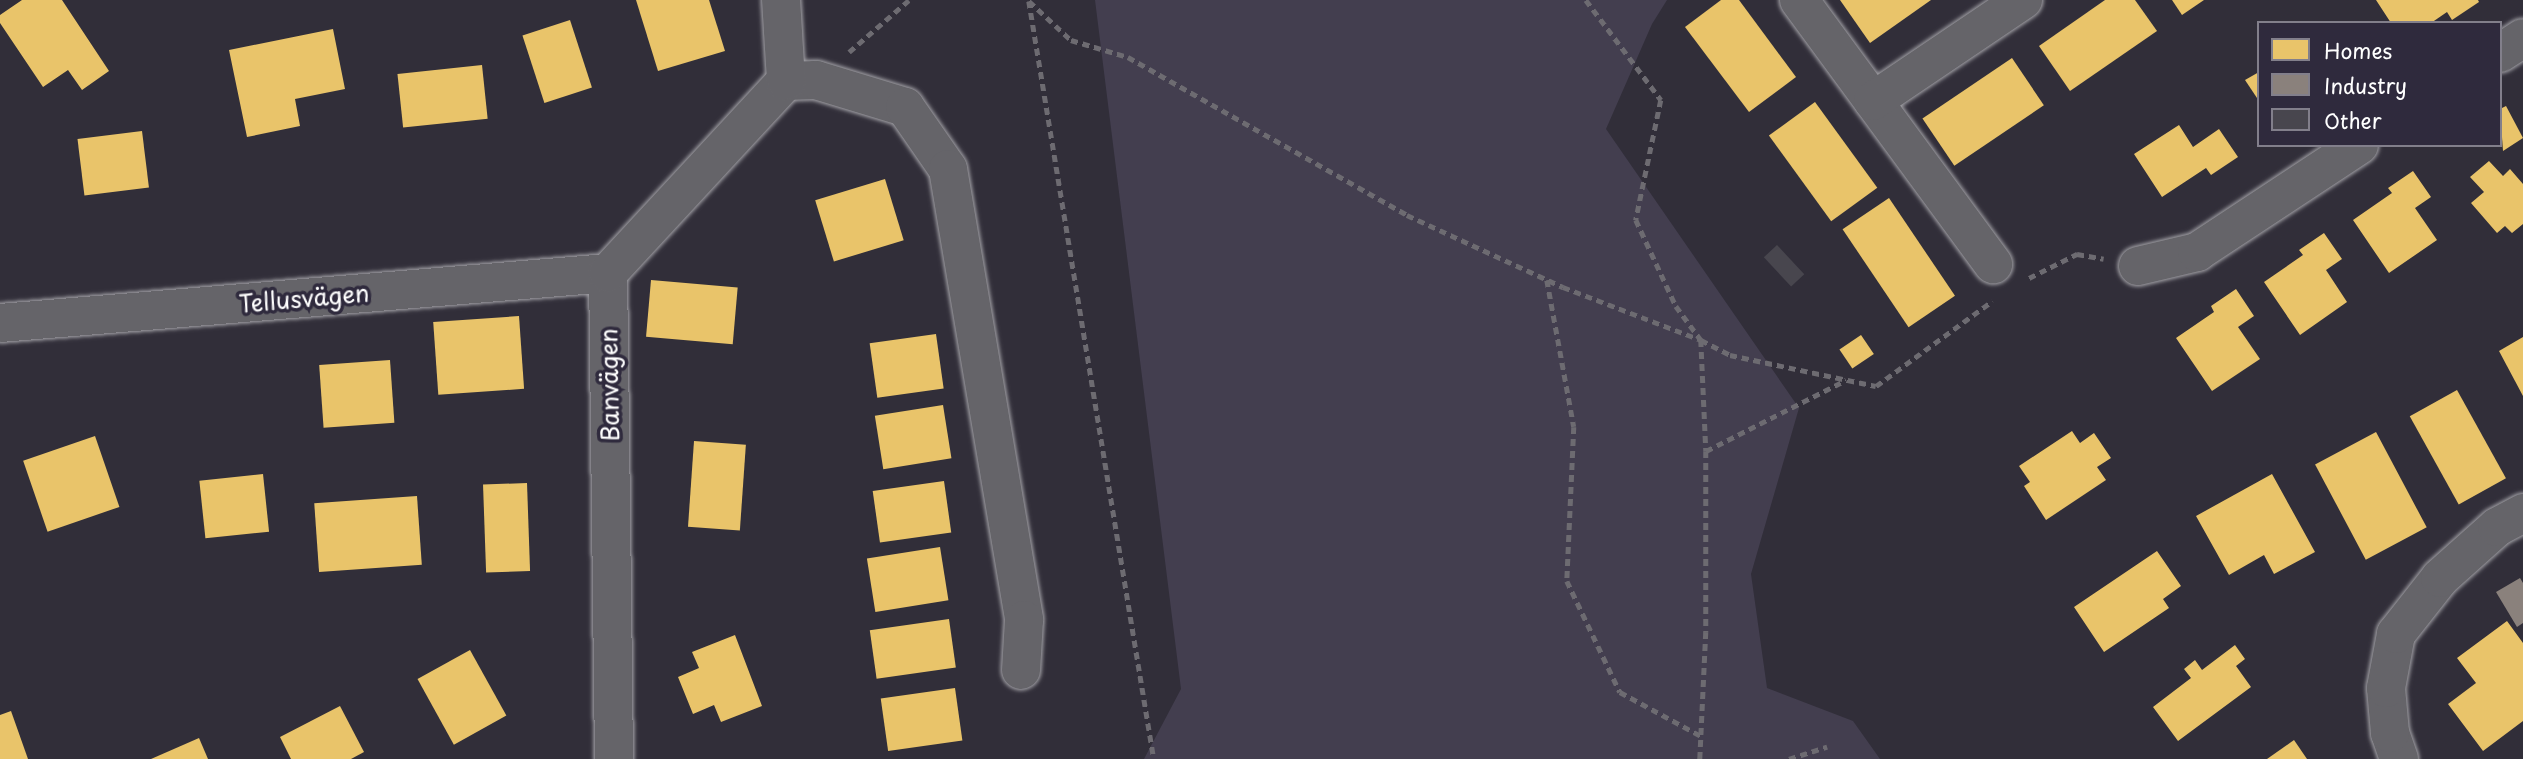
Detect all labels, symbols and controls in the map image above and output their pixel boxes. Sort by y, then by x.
legend [2257,21,2502,147]
text: Homes [2324,34,2392,66]
text: Industry [2324,69,2407,101]
text: Other [2324,104,2382,136]
street label: Tellusvägen [238,278,370,318]
street label: Banvägen [594,328,624,442]

